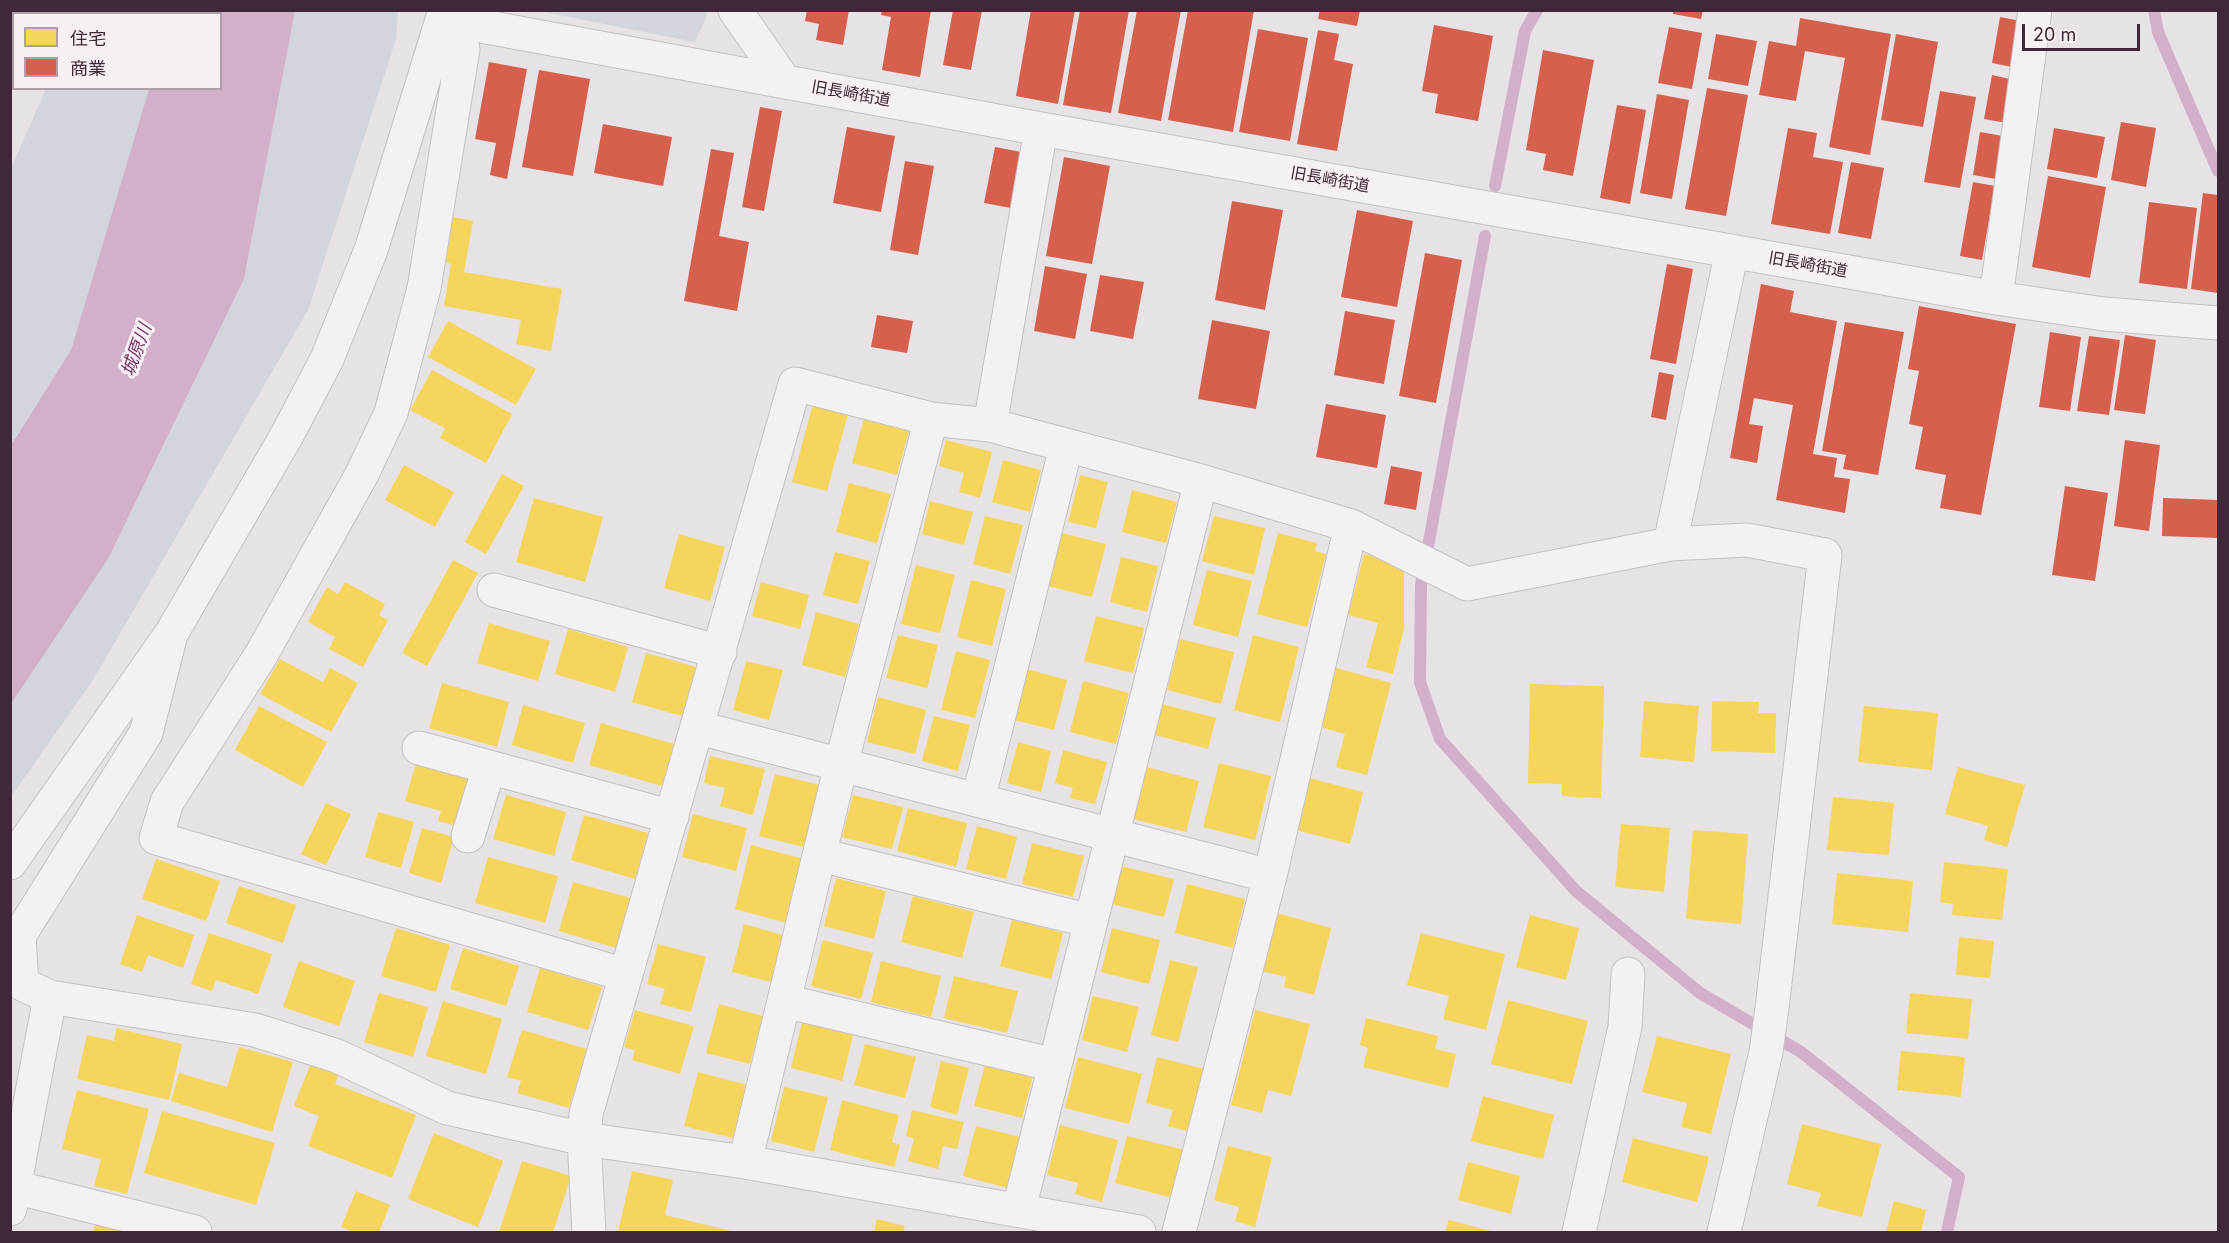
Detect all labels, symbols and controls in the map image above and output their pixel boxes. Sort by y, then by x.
legend [12,12,222,90]
scale bar [2025,12,2144,50]
text: 20 m [2033,24,2076,45]
text: 住宅 [70,28,106,49]
text: 商業 [70,58,106,79]
street label: 旧長崎街道 [810,78,892,110]
street label: 旧長崎街道 [1289,164,1371,196]
street label: 旧長崎街道 [1767,249,1849,281]
water label: 城原川 [118,321,156,379]

